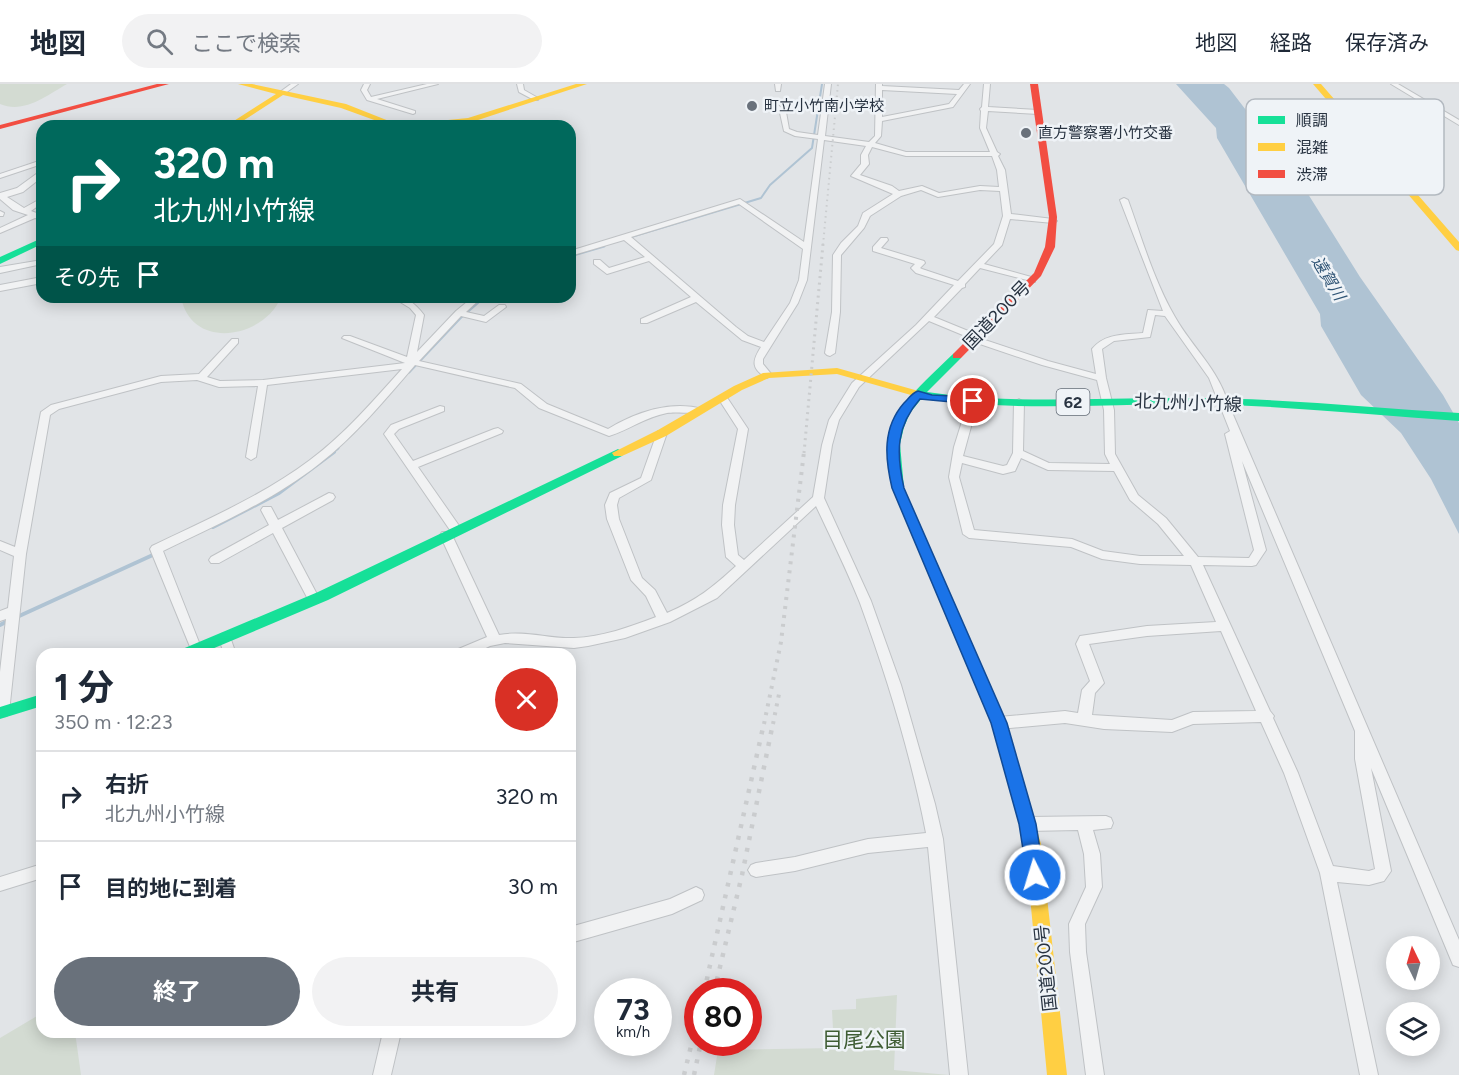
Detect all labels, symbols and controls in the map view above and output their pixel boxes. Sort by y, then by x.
search box [122,14,542,68]
icon: search [143,25,176,58]
text: 地図 [30,26,86,60]
text: ここで検索 [191,30,301,57]
text: 地図 [1195,30,1237,55]
text: 経路 [1270,30,1312,55]
text: 保存済み [1345,30,1429,55]
place label: 町立小竹南小学校 [764,97,884,115]
marker: 町立小竹南小学校 [745,99,759,113]
legend [1246,99,1444,195]
text: 順調 [1296,111,1328,130]
place label: 直方警察署小竹交番 [1038,124,1173,142]
marker: 直方警察署小竹交番 [1019,126,1033,140]
text: 320 m [153,138,275,189]
text: 混雑 [1296,138,1328,157]
icon: right [54,144,132,222]
text: 渋滞 [1296,165,1328,184]
text: 北九州小竹線 [153,194,315,227]
water label: 遠賀川 [1308,253,1350,305]
icon: arrive [132,258,165,291]
text: その先 [54,264,120,291]
street label: 国道200号 [959,276,1035,354]
pin [947,375,998,426]
icon: arrive [956,384,989,417]
road number: 62 [1056,389,1090,415]
street label: 北九州小竹線 [1134,390,1242,416]
text: 1 分 [54,666,114,709]
button: close [495,668,558,731]
text: 350 m · 12:23 [54,710,173,734]
text: 右折 [105,771,149,798]
icon: right [54,780,87,813]
text: 320 m [495,783,558,810]
text: 北九州小竹線 [105,802,225,826]
position arrow [1003,843,1067,907]
icon: arrive [54,870,87,903]
text: 30 m [508,873,558,900]
text: 目的地に到着 [105,875,237,902]
street label: 国道200号 [1031,924,1061,1012]
north arrow [1386,936,1440,990]
map controls [1386,936,1440,1056]
button: 終了 [54,957,300,1026]
button: 共有 [312,957,558,1026]
speed limit sign: 80 [684,978,762,1056]
text: 73 [616,991,650,1028]
button: layers [1386,1002,1440,1056]
text: km/h [616,1023,650,1041]
park label: 目尾公園 [822,1027,906,1052]

